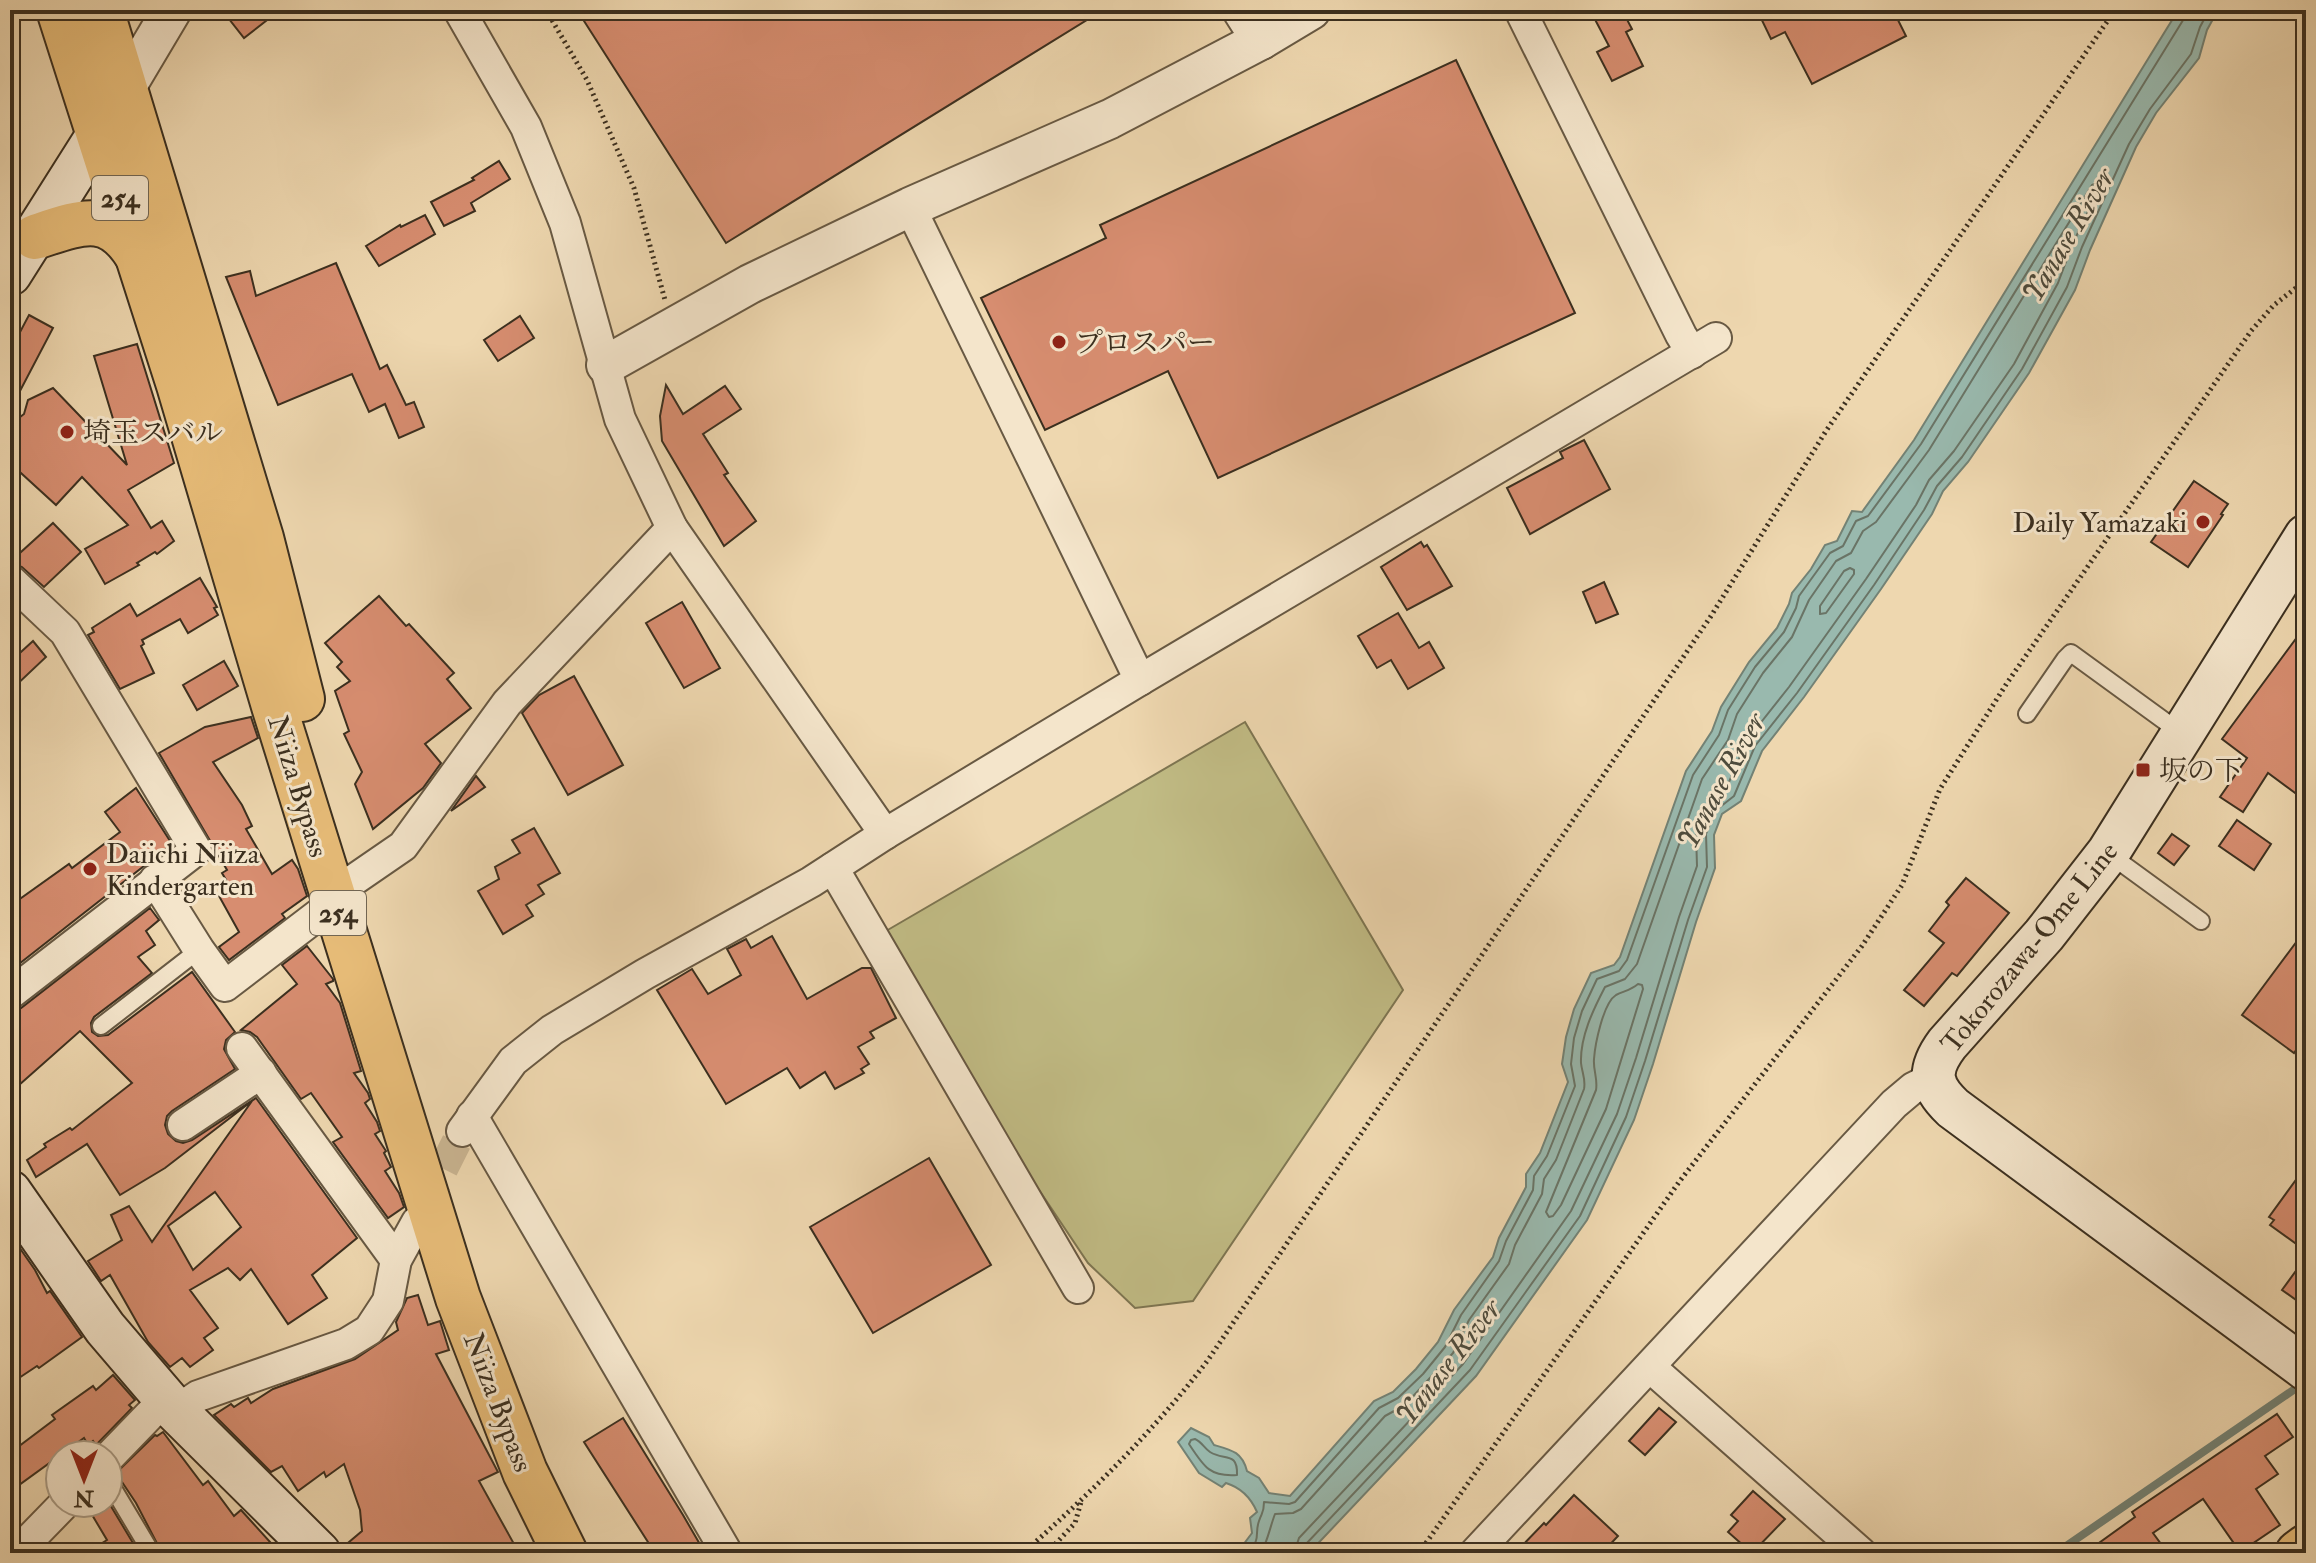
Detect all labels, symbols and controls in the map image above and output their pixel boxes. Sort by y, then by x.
water label: Yanase River [2014,160,2124,309]
road number: 254 [92,176,148,220]
place label: プロスパー [1075,326,1215,361]
marker: プロスパー [1050,333,1068,351]
place label: 埼玉スバル [83,416,223,451]
marker: 埼玉スバル [58,423,76,441]
place label: Daily Yamazaki [2013,506,2187,541]
marker: Daily Yamazaki [2194,513,2212,531]
water label: Yanase River [1669,705,1775,856]
street label: Niiza Bypass [259,711,336,861]
place label: 坂の下 [2159,754,2243,789]
marker: 坂の下 [2134,761,2152,779]
street label: Tokorozawa-Ome Line [1934,835,2126,1061]
place label: Daiichi Niiza Kindergarten [106,837,260,904]
marker: Daiichi Niiza Kindergarten [81,860,99,878]
road number: 254 [310,891,366,935]
water label: Yanase River [1388,1290,1510,1433]
street label: Niiza Bypass [455,1328,540,1477]
north arrow [44,1439,124,1519]
text: N [74,1484,95,1512]

